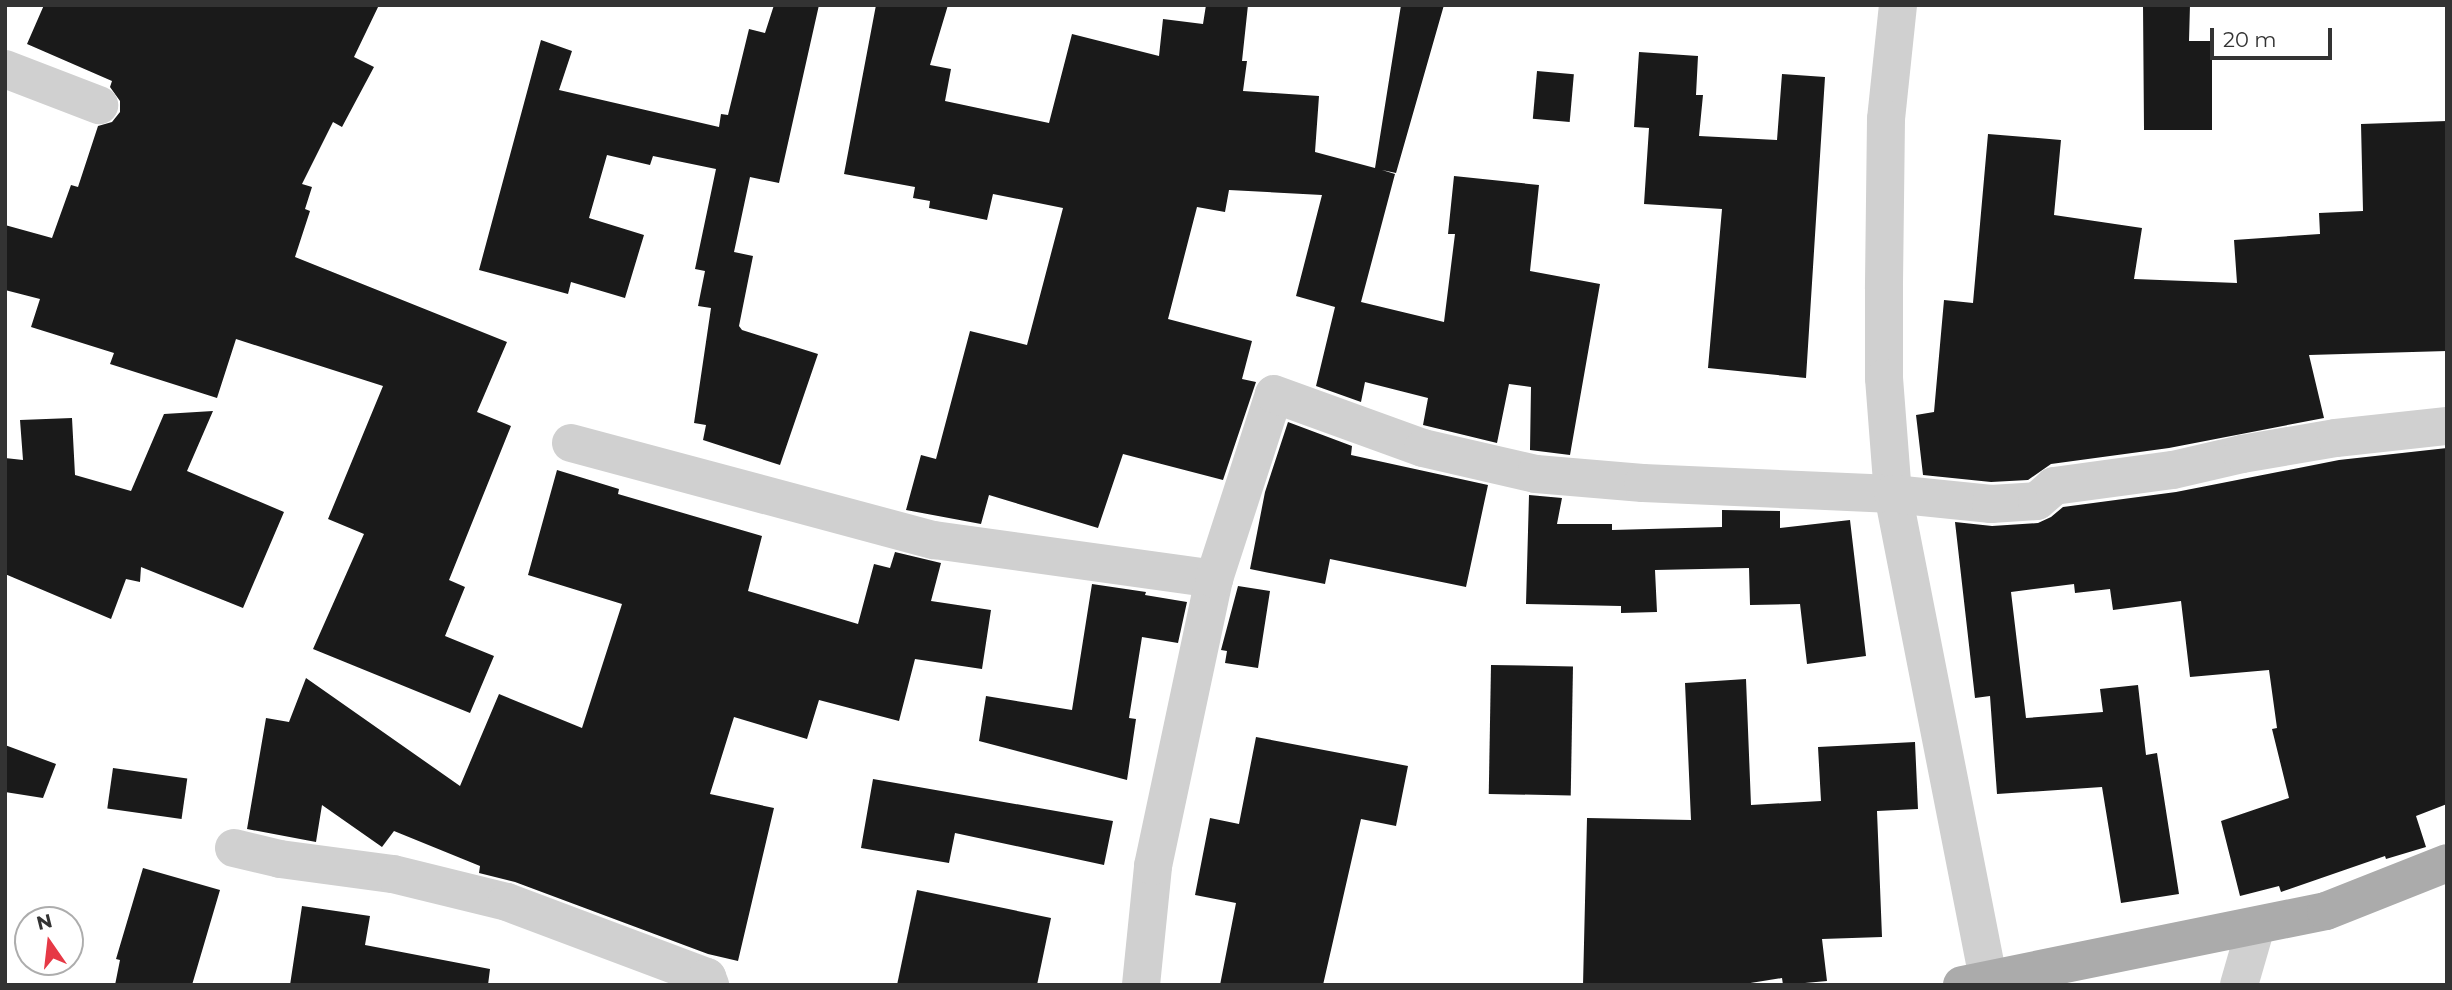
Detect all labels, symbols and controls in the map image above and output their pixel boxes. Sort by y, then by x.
scale bar [2214,14,2336,58]
text: 20 m [2223,27,2277,52]
north arrow [14,906,84,976]
text: N [34,909,55,935]

